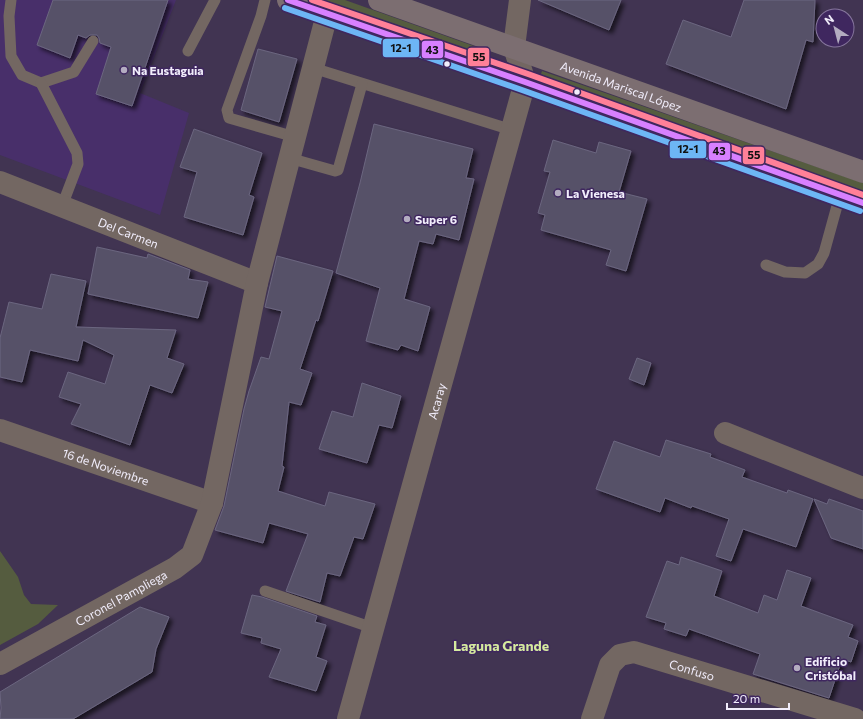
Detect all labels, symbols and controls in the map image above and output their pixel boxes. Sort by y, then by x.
north arrow [815,8,855,48]
text: N [822,12,836,27]
line badge: 12-1 [382,38,420,58]
line badge: 43 [421,40,444,59]
text: 12-1 [391,41,411,54]
text: 43 [425,43,439,56]
line badge: 55 [467,47,490,67]
text: 55 [473,50,485,63]
street label: Avenida Mariscal López [559,58,684,114]
unlabelled marker [442,59,452,69]
place label: Na Eustaguia [132,63,204,77]
marker: Na Eustaguia [119,65,129,75]
unlabelled marker [572,87,582,97]
line badge: 12-1 [669,140,707,159]
text: 12-1 [678,142,698,155]
line badge: 43 [708,142,731,161]
text: 43 [712,144,726,157]
line badge: 55 [742,146,765,165]
text: 55 [748,148,760,161]
place label: La Vienesa [566,186,625,200]
marker: La Vienesa [553,188,563,198]
place label: Super 6 [415,212,457,226]
street label: Del Carmen [96,214,161,251]
marker: Super 6 [402,214,412,224]
street label: Acaray [425,381,448,421]
street label: 16 de Noviembre [61,445,151,488]
street label: Coronel Pampliega [73,567,169,628]
district label: Laguna Grande [453,637,549,654]
place label: Edificio Cristóbal [805,654,856,682]
street label: Confuso [668,656,716,683]
marker: Edificio Cristóbal [792,663,802,673]
scale bar [727,685,789,711]
text: 20 m [733,691,760,705]

